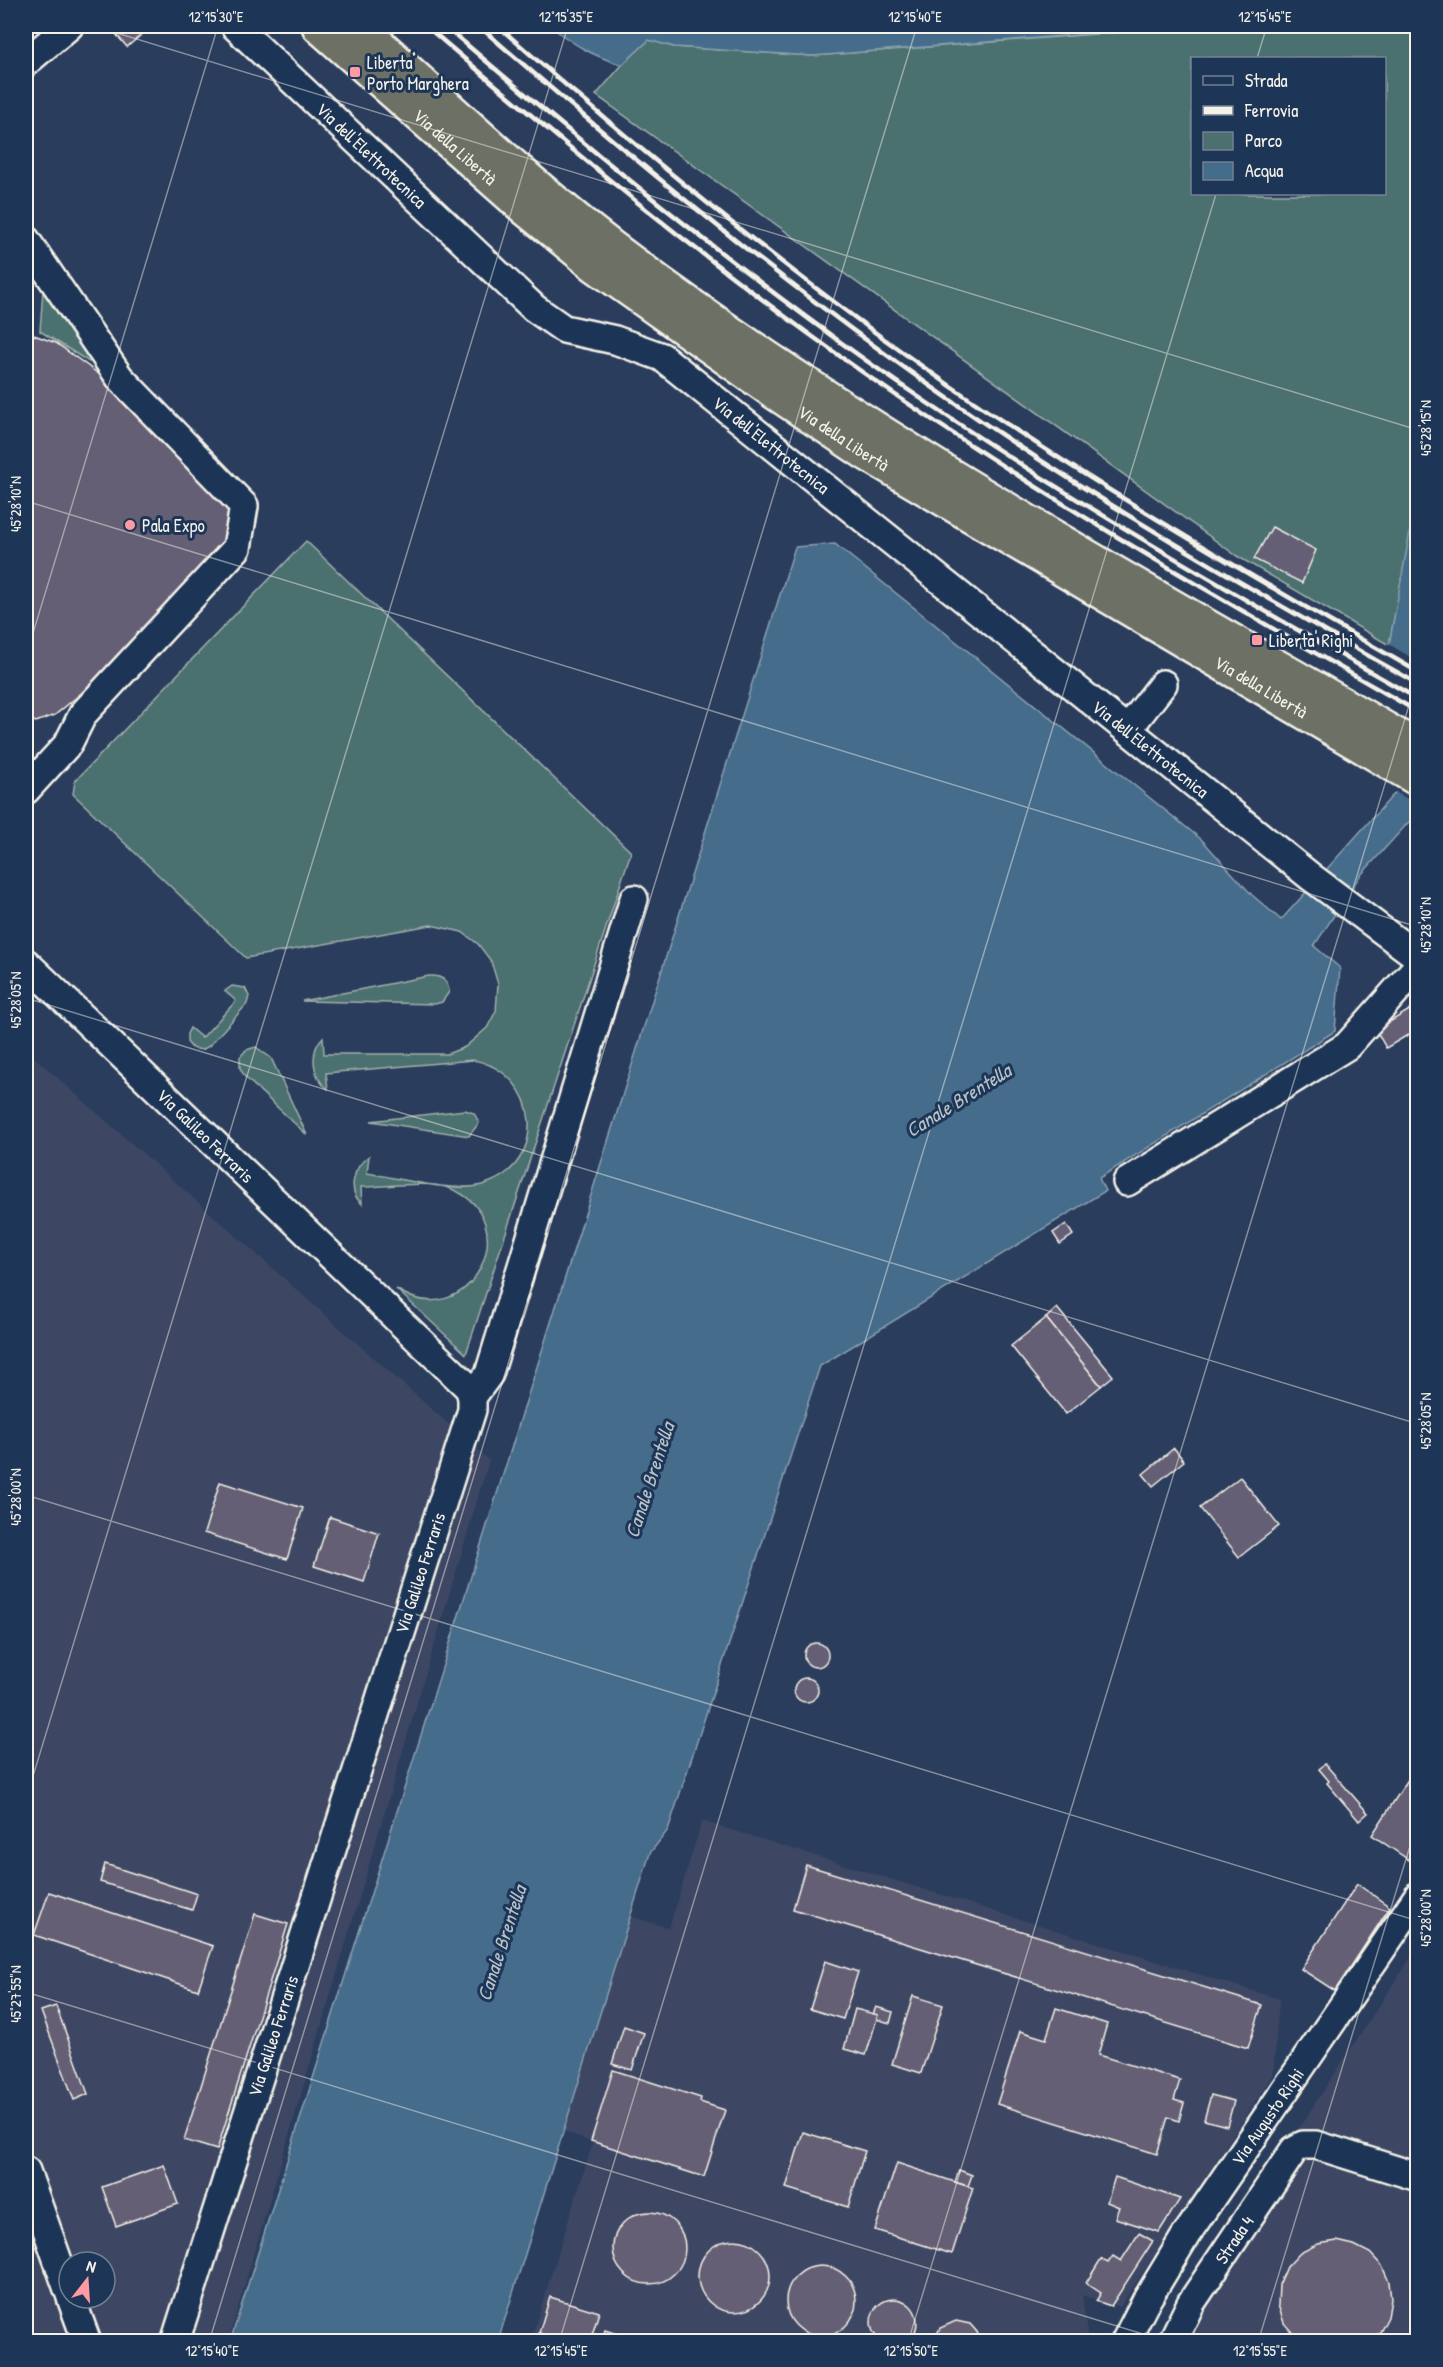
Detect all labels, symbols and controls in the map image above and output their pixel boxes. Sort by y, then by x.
text: 12°15'30"E [189,6,244,27]
text: 12°15'35"E [539,6,594,27]
text: 12°15'40"E [888,6,942,27]
text: 12°15'45"E [1238,6,1292,27]
place label: Liberta' Porto Marghera [367,50,469,96]
legend [1191,57,1386,195]
marker: Liberta' Porto Marghera [348,65,362,79]
text: Strada [1245,68,1288,93]
street label: Via dell'Elettrotecnica [311,97,433,213]
text: Ferrovia [1244,98,1298,123]
street label: Via della Libertà [408,103,503,190]
text: Parco [1245,128,1282,153]
text: Acqua [1245,158,1283,183]
street label: Via dell'Elettrotecnica [708,390,835,499]
street label: Via della Libertà [793,399,894,476]
text: 45°28'15"N [1415,400,1436,456]
text: 45°28'10"N [5,476,26,532]
place label: Pala Expo [142,513,205,538]
marker: Pala Expo [123,518,137,532]
place label: Liberta' Righi [1269,628,1353,653]
marker: Liberta' Righi [1250,633,1264,647]
street label: Via della Libertà [1210,649,1312,724]
street label: Via dell'Elettrotecnica [1087,694,1214,803]
text: 45°28'10"N [1415,897,1436,953]
text: 45°28'05"N [5,971,26,1029]
water label: Canale Brentella [900,1056,1018,1143]
street label: Via Galileo Ferraris [152,1083,260,1188]
text: 45°28'05"N [1415,1392,1436,1450]
water label: Canale Brentella [618,1417,681,1541]
text: 45°28'00"N [5,1468,26,1526]
street label: Via Galileo Ferraris [389,1509,451,1637]
water label: Canale Brentella [470,1880,533,2004]
text: 45°28'00"N [1415,1889,1436,1947]
text: 45°27'55"N [5,1965,26,2023]
street label: Via Galileo Ferraris [242,1972,304,2100]
street label: Via Augusto Righi [1225,2063,1309,2170]
street label: Strada 4 [1208,2210,1259,2269]
north arrow [57,2250,117,2310]
text: N [84,2254,99,2278]
text: 12°15'40"E [185,2340,239,2361]
text: 12°15'45"E [534,2340,588,2361]
text: 12°15'50"E [884,2340,939,2361]
text: 12°15'55"E [1233,2340,1287,2361]

